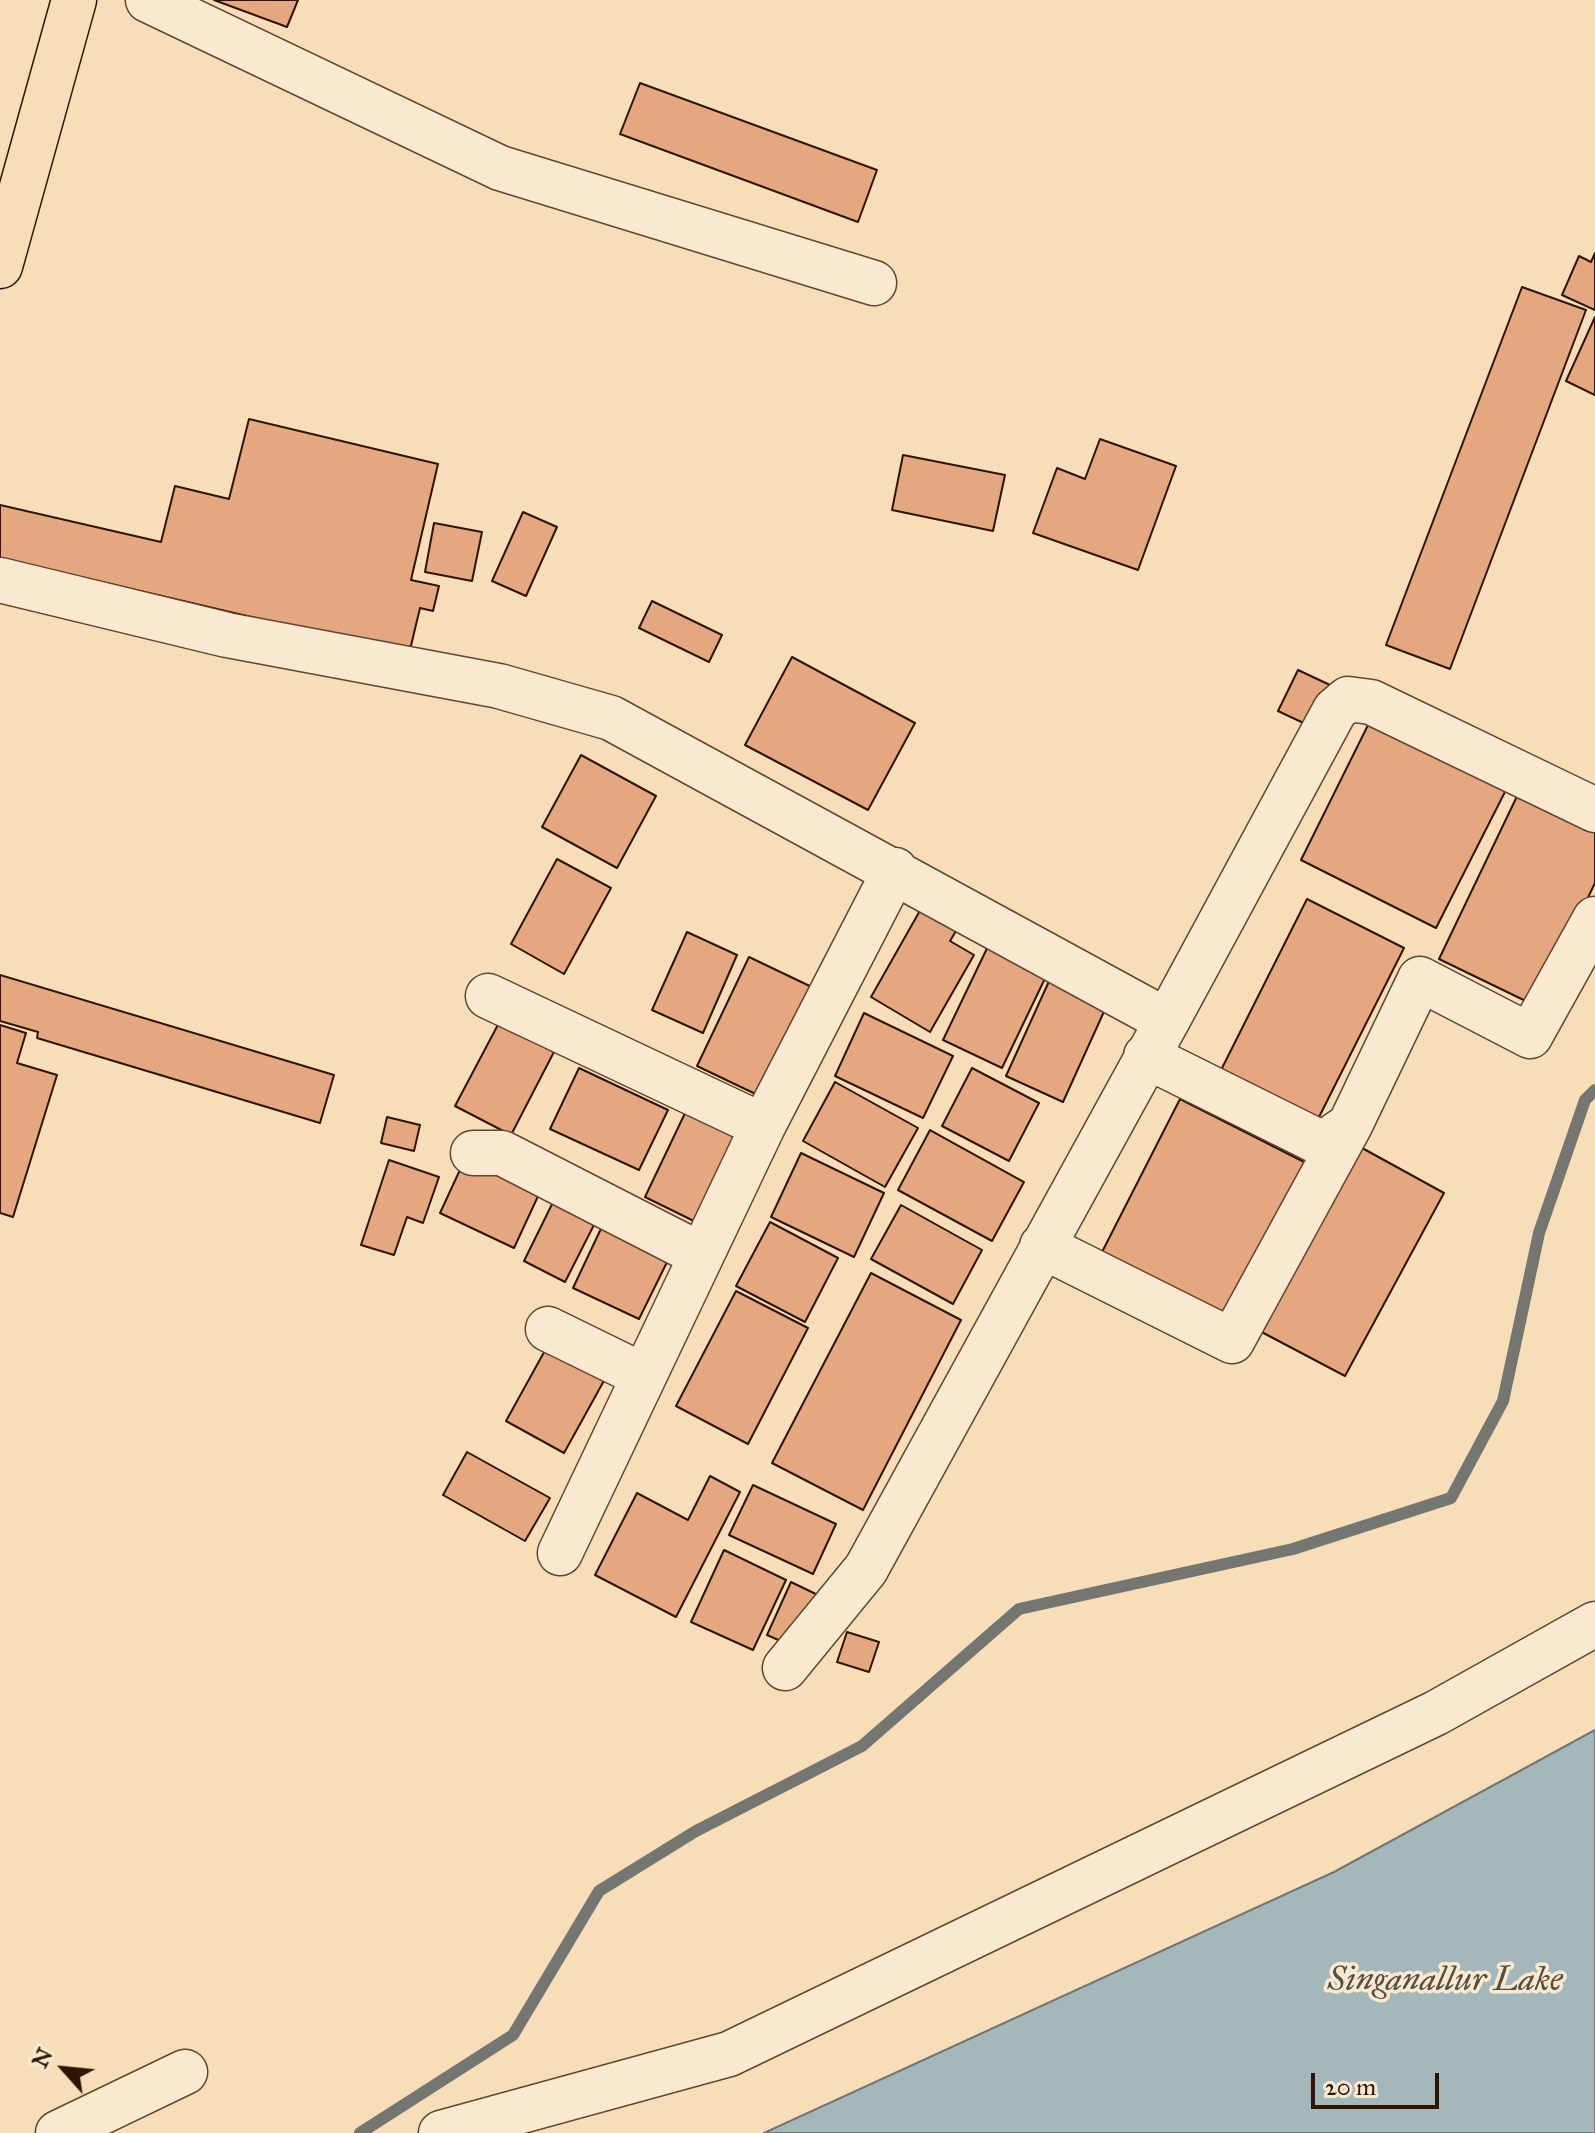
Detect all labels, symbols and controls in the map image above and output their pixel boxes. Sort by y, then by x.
water label: Singanallur Lake [1327,1962,1563,2002]
north arrow [24,2029,104,2109]
text: N [26,2043,58,2072]
scale bar [1315,2057,1443,2107]
text: 20 m [1325,2072,1376,2102]

